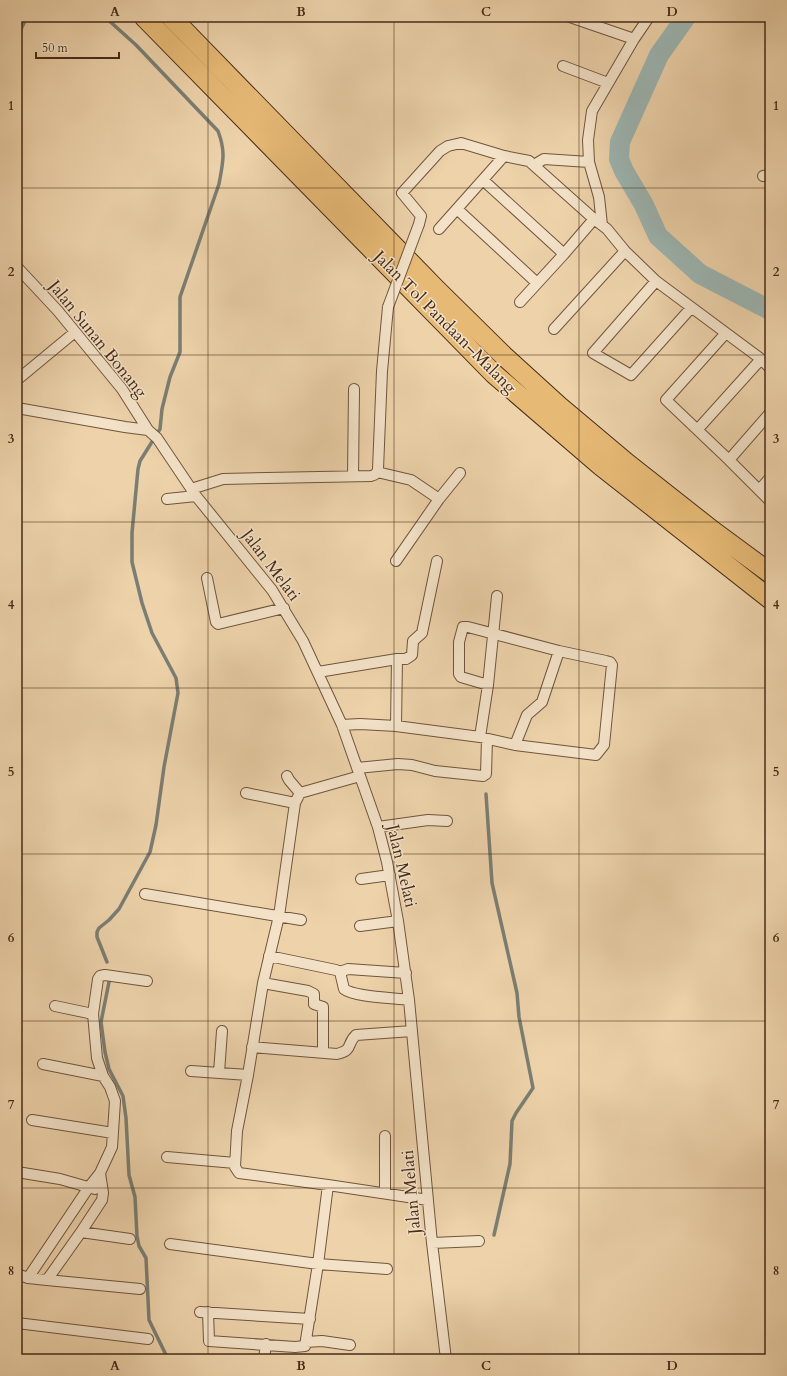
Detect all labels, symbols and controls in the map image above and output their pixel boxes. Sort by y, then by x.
text: A [110,3,120,21]
text: B [296,3,306,21]
text: C [481,3,491,21]
text: D [666,3,678,21]
scale bar [36,34,119,60]
text: 50 m [42,40,69,56]
text: 1 [8,97,14,115]
text: 1 [773,97,779,115]
street label: Jalan Tol Pandaan–Malang [366,243,522,399]
text: 2 [8,263,15,281]
text: 2 [773,263,780,281]
street label: Jalan Sunan Bonang [42,273,153,403]
text: 3 [8,430,15,448]
text: 3 [773,430,780,448]
street label: Jalan Melati [235,522,306,606]
text: 4 [8,596,15,614]
text: 4 [773,596,780,614]
text: 5 [8,763,14,781]
text: 5 [773,763,779,781]
street label: Jalan Melati [381,819,423,910]
text: 6 [8,929,15,947]
text: 6 [773,929,780,947]
text: 7 [8,1096,15,1114]
text: 7 [773,1096,780,1114]
street label: Jalan Melati [396,1149,426,1238]
text: 8 [8,1262,14,1280]
text: 8 [773,1262,779,1280]
text: A [110,1357,120,1375]
text: B [296,1357,306,1375]
text: C [481,1357,491,1375]
text: D [666,1357,678,1375]

